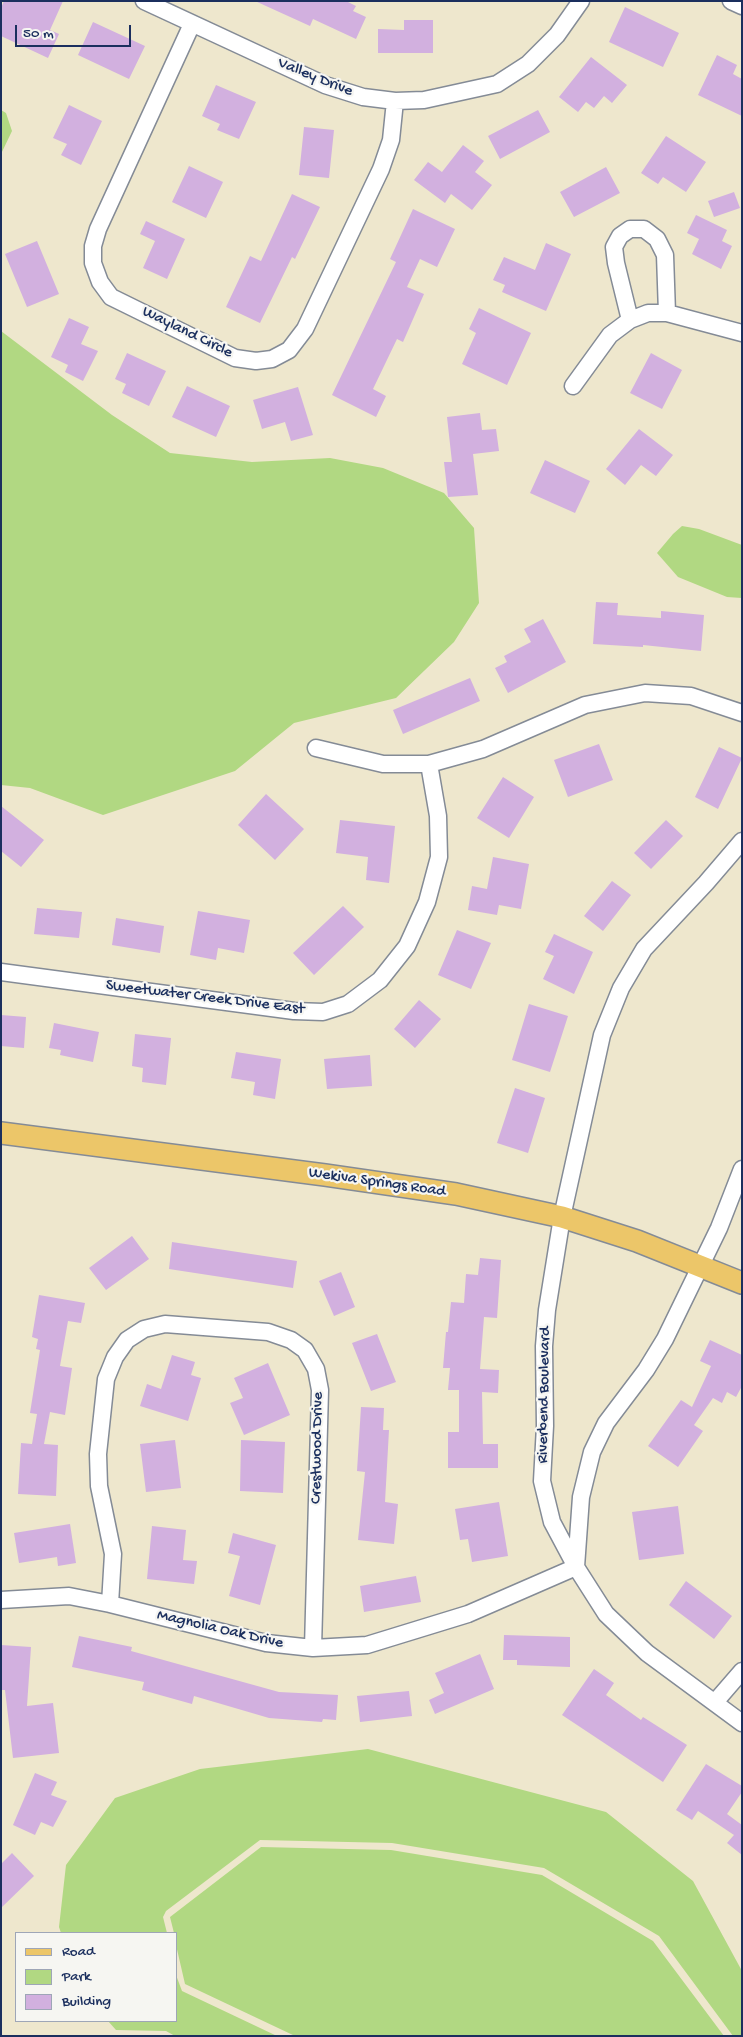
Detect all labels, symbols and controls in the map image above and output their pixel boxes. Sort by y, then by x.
scale bar [18,15,134,47]
text: 50 m [23,25,54,43]
street label: Valley Drive [274,54,356,102]
street label: Wayland Circle [139,303,235,363]
street label: Sweetwater Creek Drive East [105,976,305,1020]
street label: Wekiva Springs Road [307,1164,447,1202]
street label: Riverbend Boulevard [534,1326,556,1464]
street label: Crestwood Drive [307,1392,329,1504]
street label: Magnolia Oak Drive [155,1606,285,1654]
legend [15,1932,178,2022]
text: Road [62,1943,95,1961]
text: Park [62,1968,91,1986]
text: Building [62,1993,111,2011]

